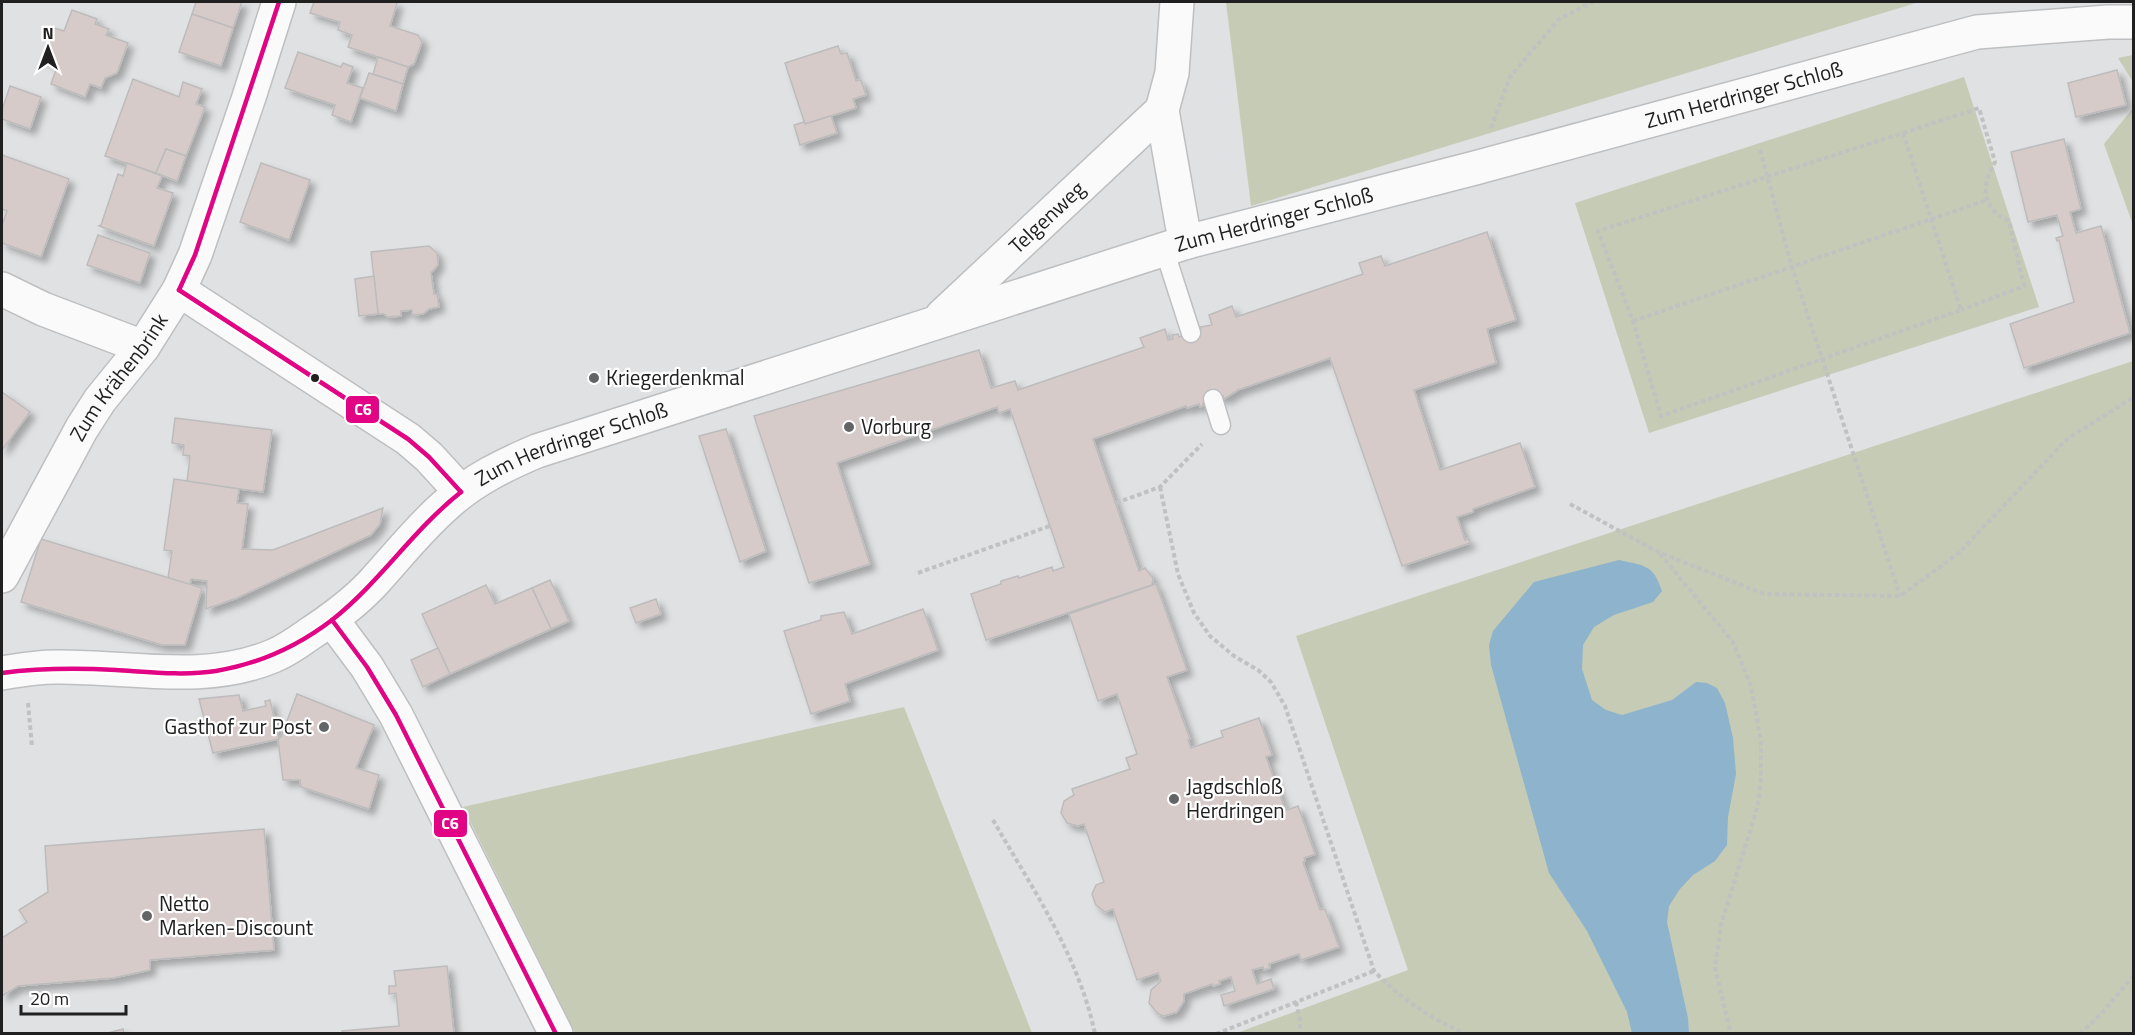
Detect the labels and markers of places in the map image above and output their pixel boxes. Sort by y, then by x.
place label: Kriegerdenkmal [606,361,745,393]
marker: Kriegerdenkmal [587,371,601,385]
unlabelled marker [309,372,321,384]
place label: Vorburg [861,410,931,442]
marker: Vorburg [842,420,856,434]
place label: Gasthof zur Post [164,710,313,742]
marker: Gasthof zur Post [317,720,331,734]
place label: Jagdschloß Herdringen [1186,770,1285,826]
marker: Jagdschloß Herdringen [1167,792,1181,806]
place label: Netto Marken-Discount [159,887,314,943]
marker: Netto Marken-Discount [140,909,154,923]

